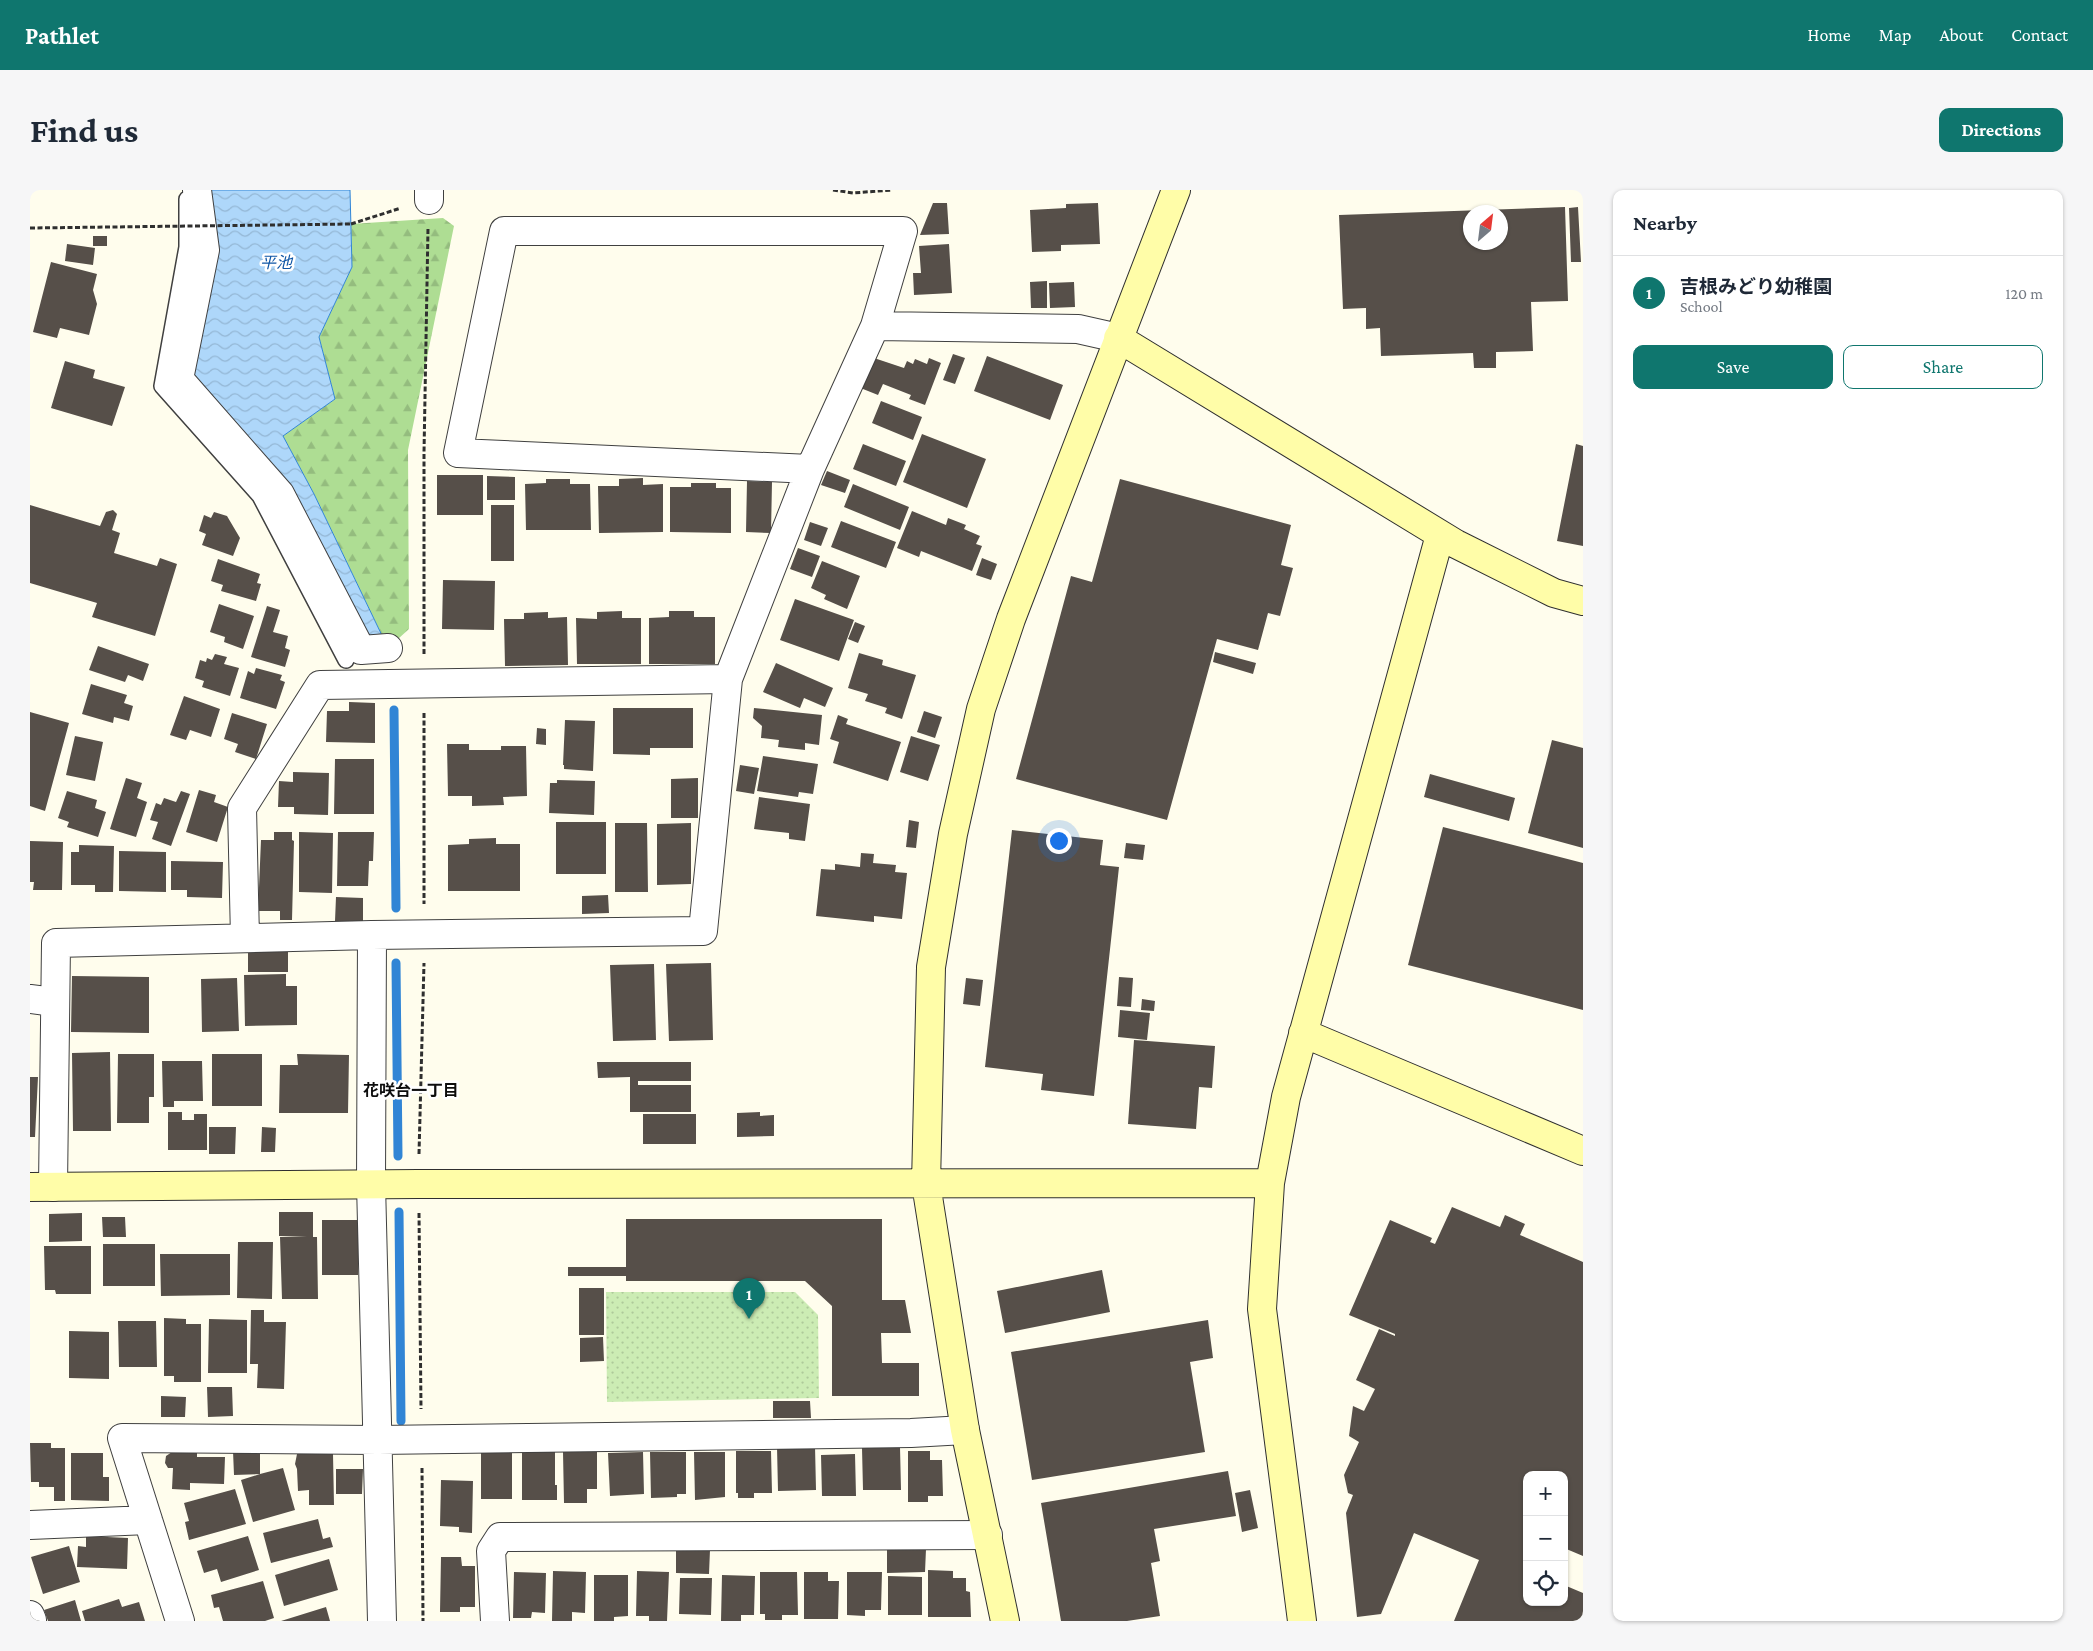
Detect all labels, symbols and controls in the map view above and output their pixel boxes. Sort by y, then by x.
text: Pathlet [25,22,99,49]
text: Home [1808,25,1851,45]
text: Map [1879,25,1911,45]
text: About [1939,25,1983,45]
text: Contact [2011,25,2068,45]
button: Directions [1939,108,2063,152]
text: Find us [30,111,138,150]
north arrow [1463,205,1508,250]
text: Nearby [1633,211,1697,235]
water label: 平池 [260,254,294,271]
text: 吉根みどり幼稚園 [1680,276,1832,297]
text: 1 [1646,285,1652,302]
text: 120 m [2005,285,2043,302]
text: School [1680,298,1723,315]
button: Save [1633,345,1833,389]
button: Share [1843,345,2043,389]
your location [1046,828,1072,854]
district label: 花咲台一丁目 [363,1082,459,1099]
pin: 1 [733,1278,765,1319]
map controls [1523,1471,1568,1606]
button: + [1523,1471,1568,1516]
button: − [1523,1516,1568,1561]
button: locate [1523,1561,1568,1606]

